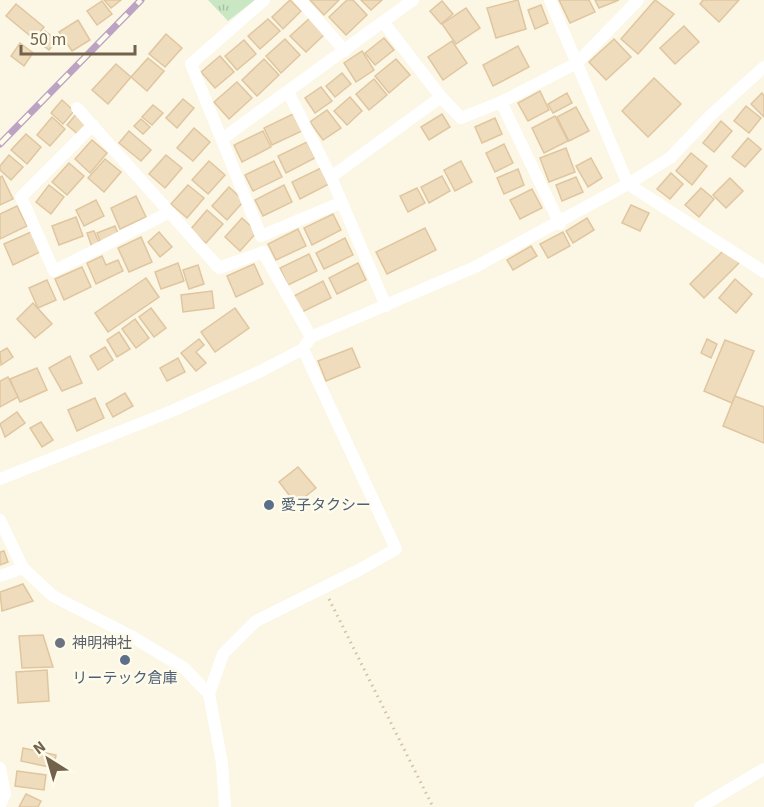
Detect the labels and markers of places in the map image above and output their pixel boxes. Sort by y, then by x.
place label: 愛子タクシー [281,495,371,516]
marker: 愛子タクシー [262,498,276,512]
place label: 神明神社 [72,633,132,654]
marker: 神明神社 [53,636,67,650]
marker: リーテック倉庫 [118,653,132,667]
place label: リーテック倉庫 [72,668,178,689]

